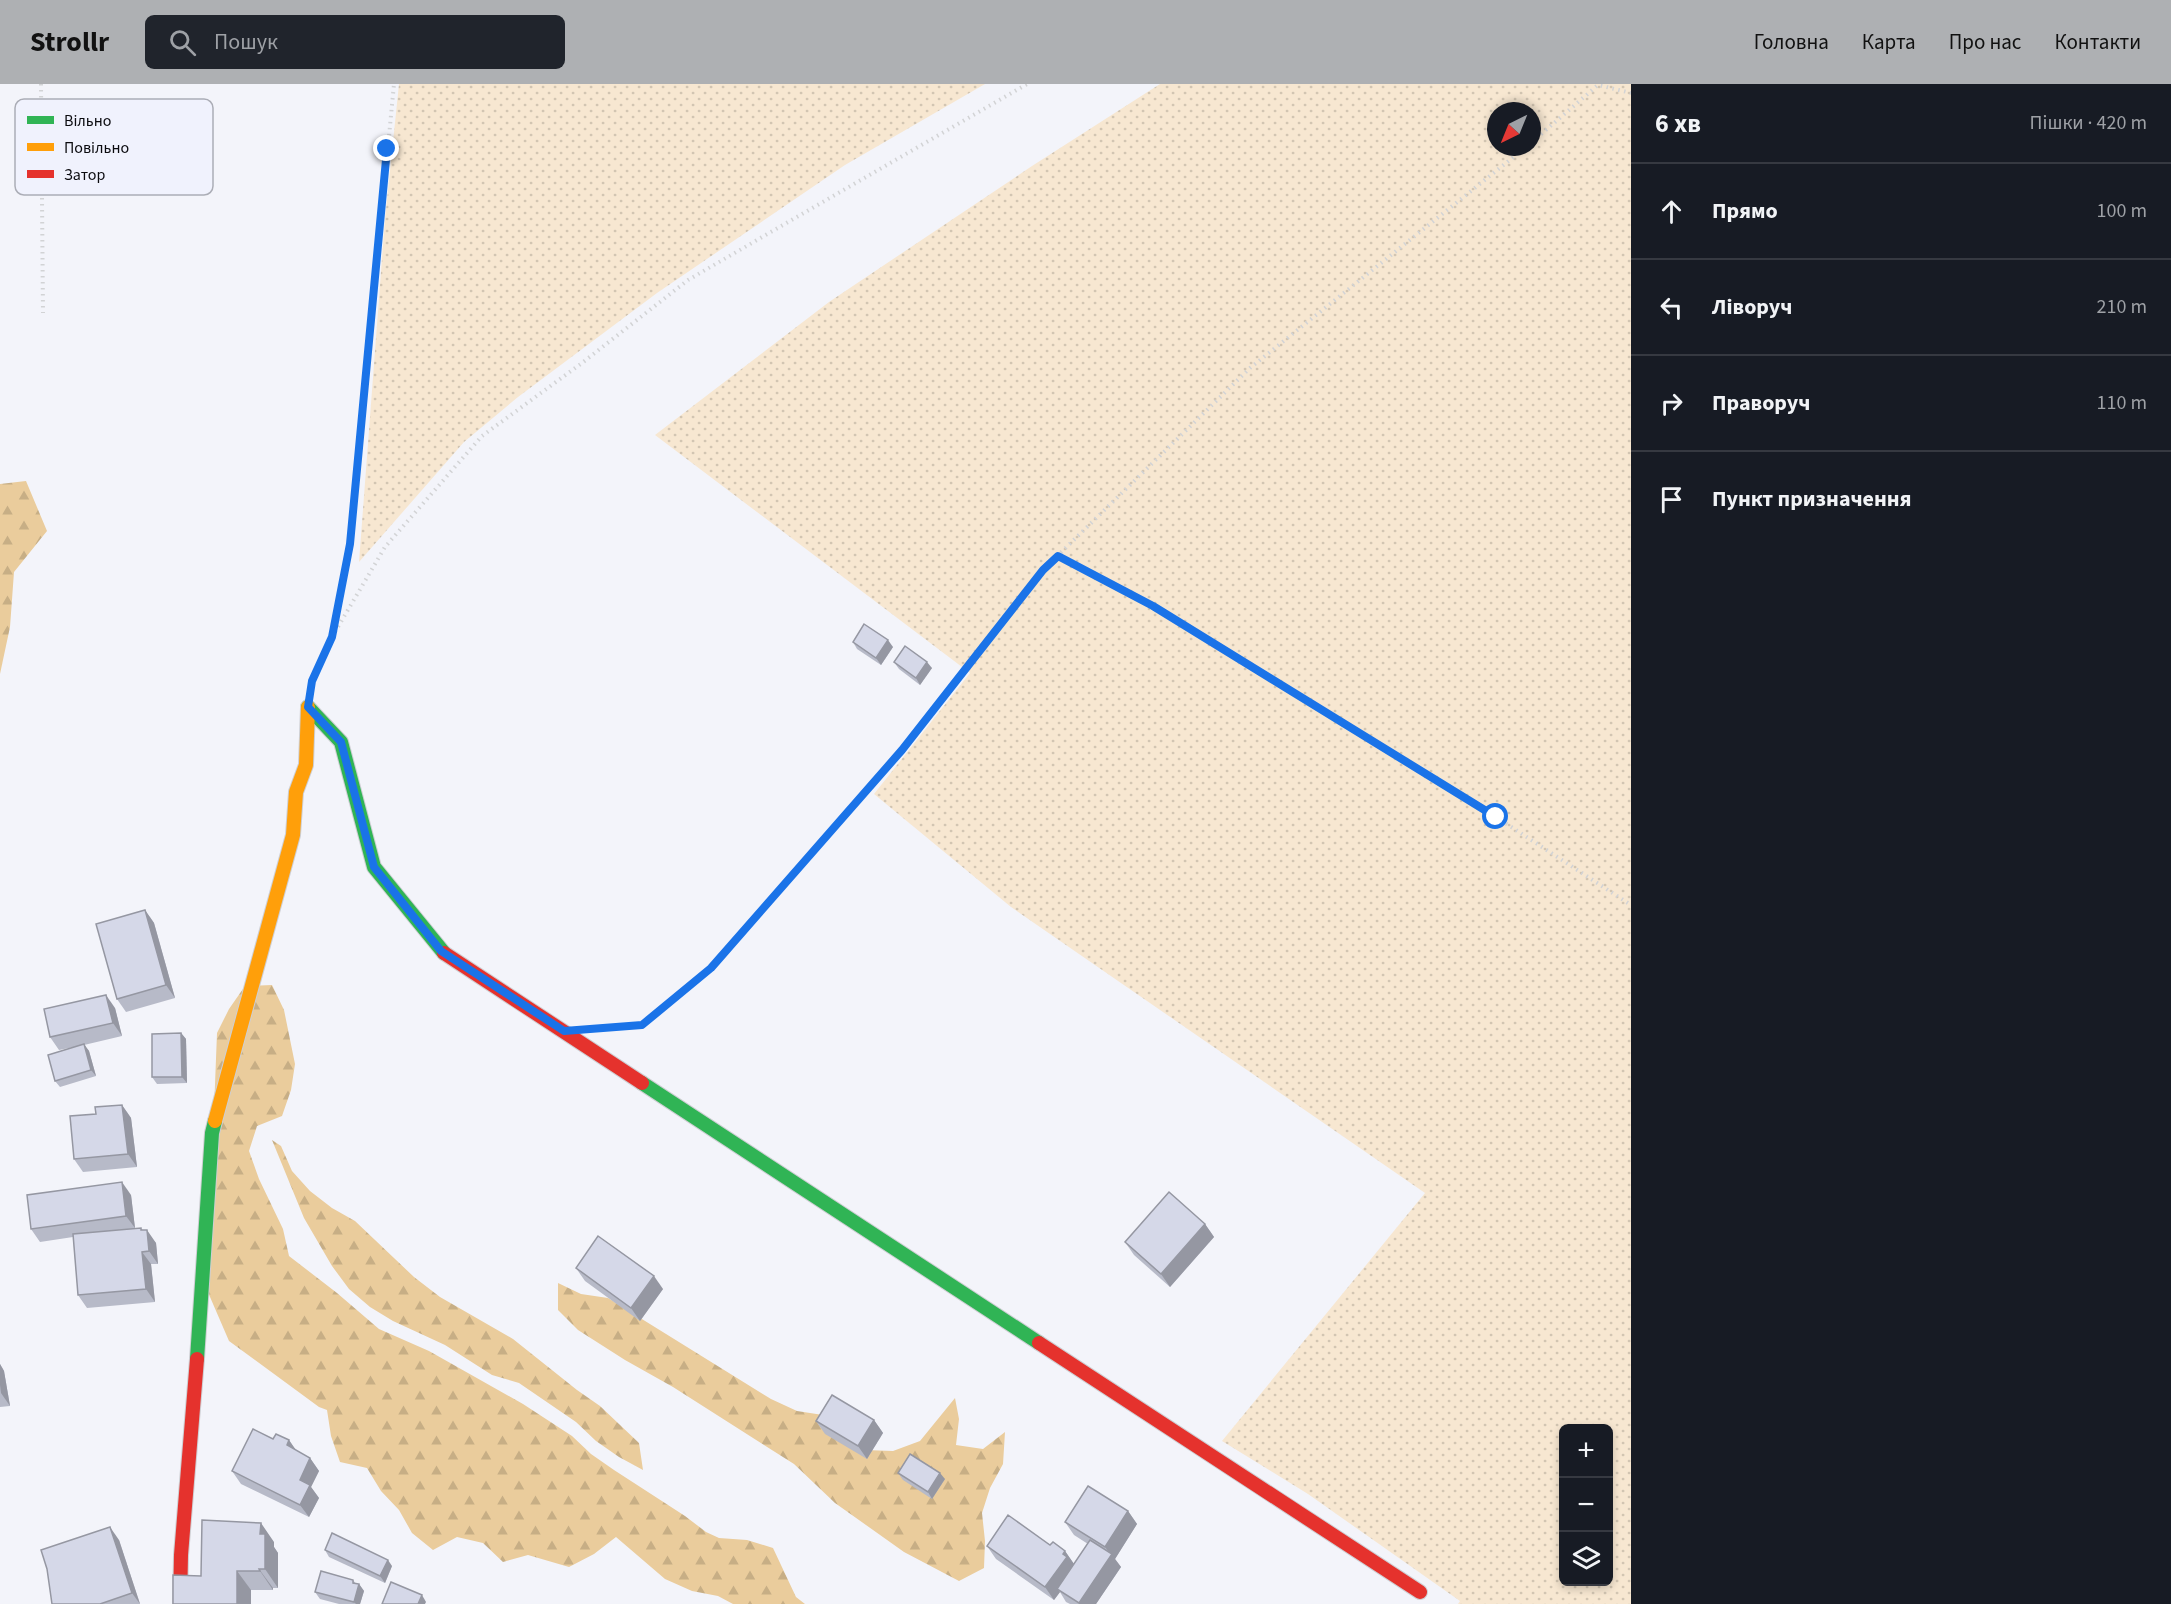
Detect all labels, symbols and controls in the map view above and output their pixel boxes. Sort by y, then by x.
search box [145,15,565,69]
text: Strollr [30,22,109,62]
icon: search [166,26,199,59]
text: Пошук [214,26,278,58]
text: Головна [1754,27,1829,57]
text: Карта [1862,27,1916,57]
text: Про нас [1949,27,2021,57]
text: Контакти [2054,27,2141,57]
legend [15,99,213,195]
north arrow [1487,102,1541,156]
text: 6 хв [1655,105,1701,142]
text: Пішки · 420 m [2030,109,2147,137]
text: Вільно [64,110,111,132]
route end [373,135,399,161]
text: Повільно [64,137,129,159]
text: Затор [64,164,105,186]
icon: ahead [1655,195,1688,228]
text: Прямо [1712,195,1778,227]
text: 100 m [2097,197,2147,225]
icon: left [1655,291,1688,324]
text: Ліворуч [1712,291,1792,323]
text: 210 m [2097,293,2147,321]
icon: right [1655,387,1688,420]
text: Праворуч [1712,387,1810,419]
text: 110 m [2097,389,2147,417]
icon: arrive [1655,483,1688,516]
text: Пункт призначення [1712,483,1912,515]
route start [1482,803,1508,829]
map controls [1559,1424,1613,1586]
button: + [1559,1424,1613,1478]
button: − [1559,1478,1613,1532]
button: layers [1559,1532,1613,1586]

